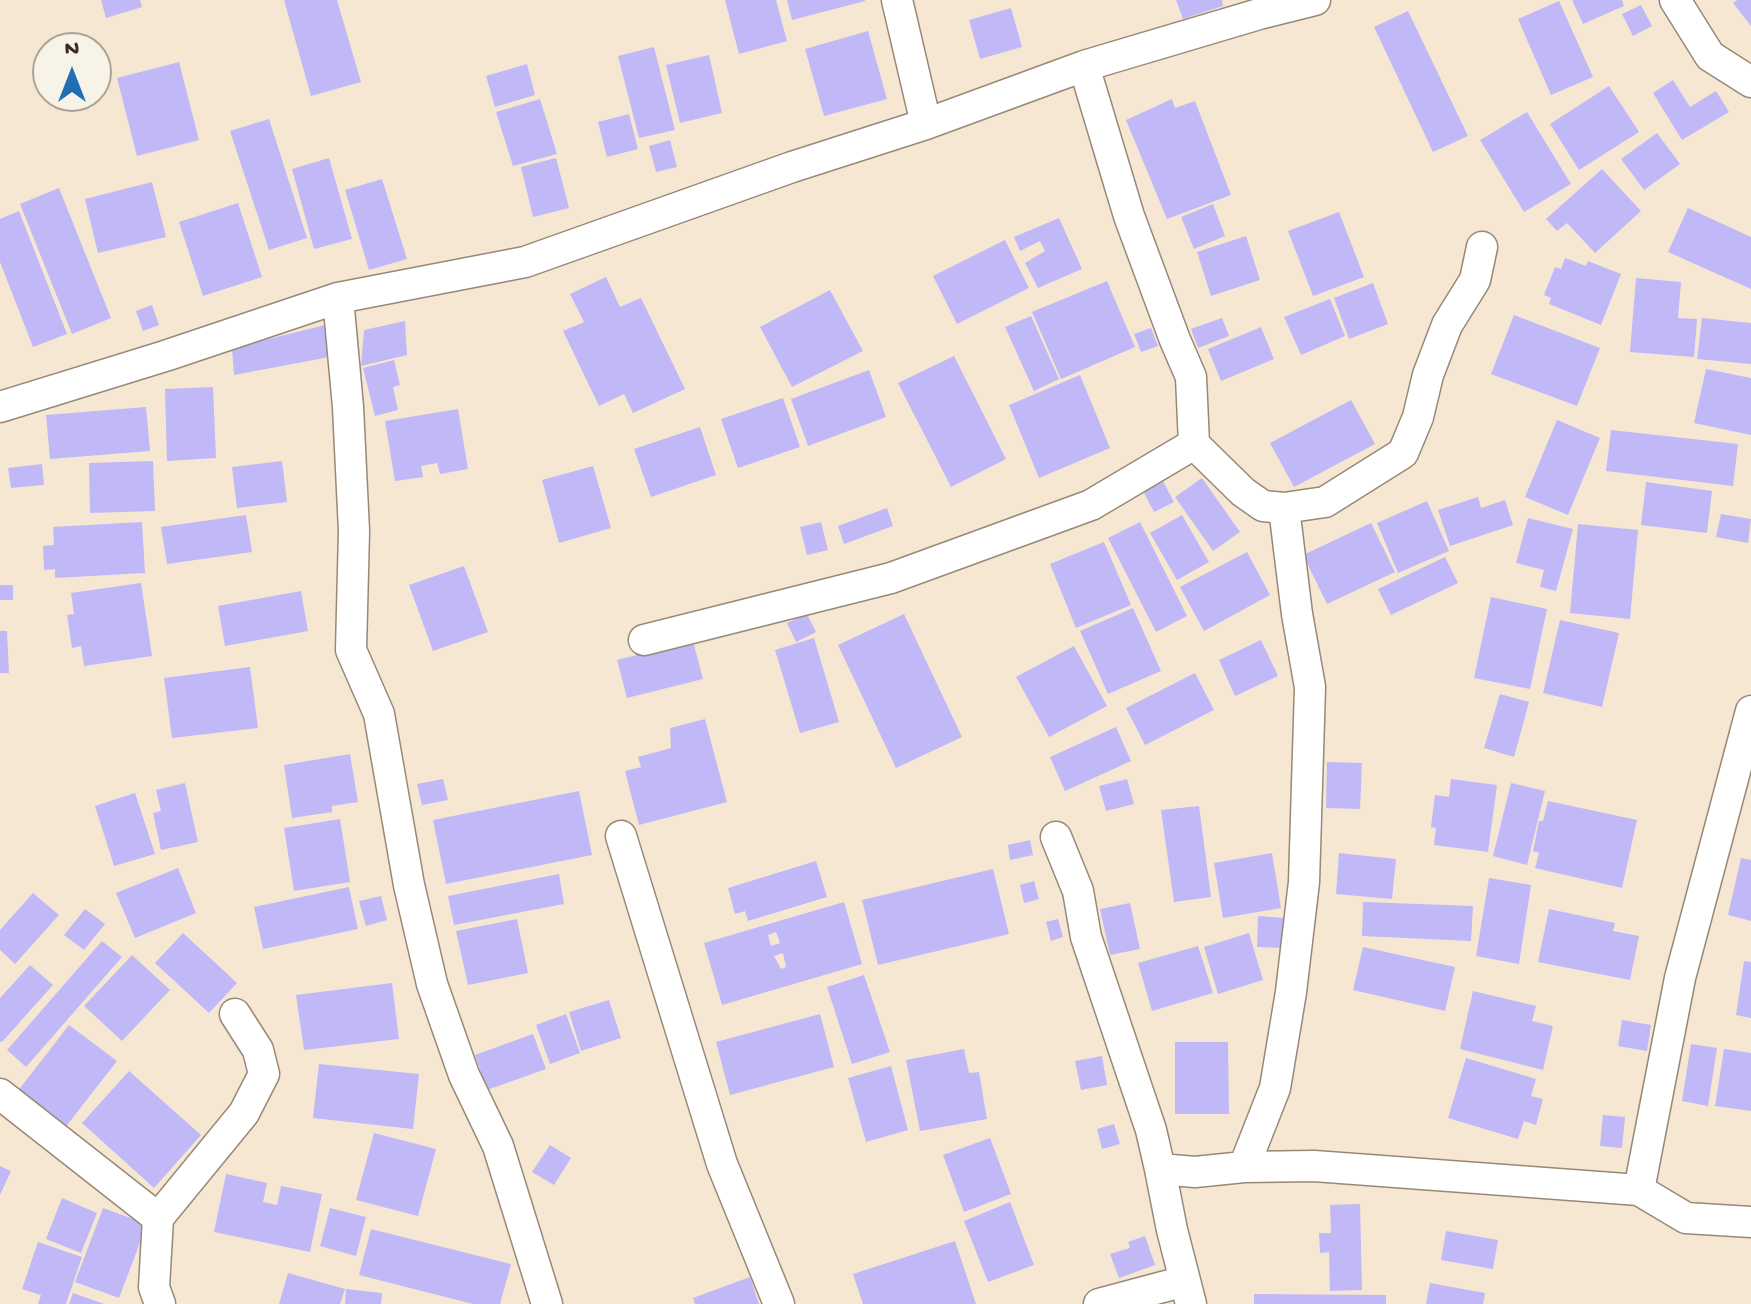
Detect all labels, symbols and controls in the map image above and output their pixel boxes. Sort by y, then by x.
north arrow [32,32,112,112]
text: N [65,37,79,63]

